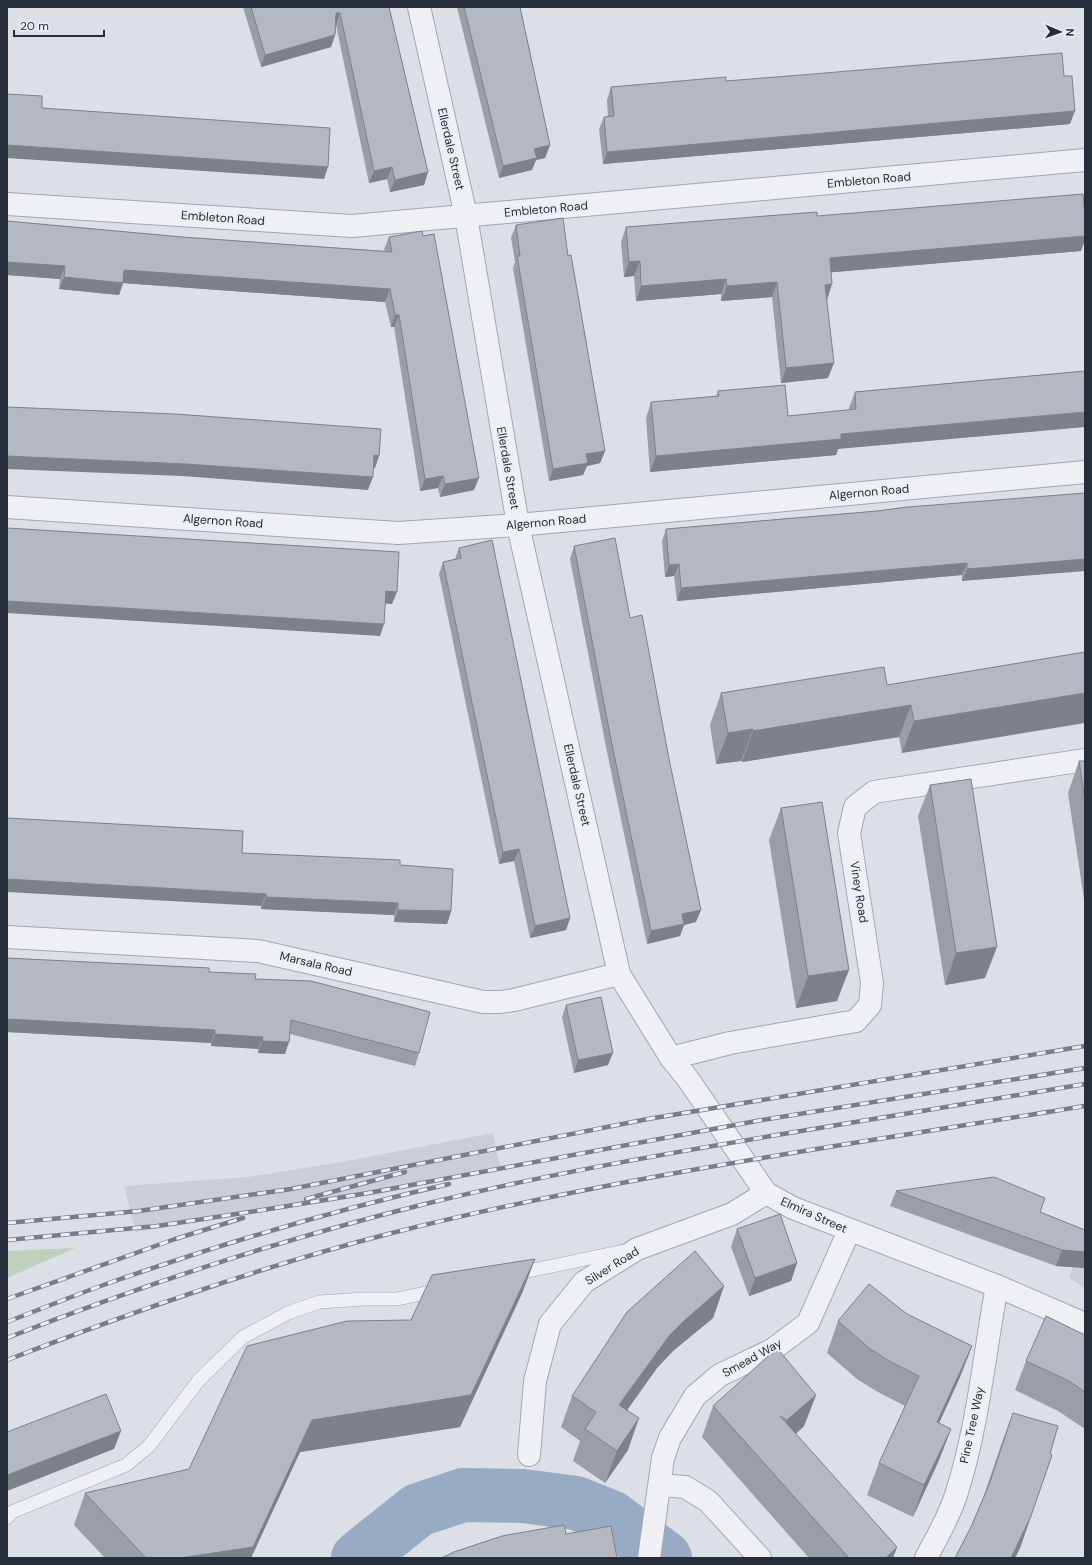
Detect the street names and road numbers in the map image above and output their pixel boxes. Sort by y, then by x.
street label: Ellerdale Street [434,106,468,192]
street label: Embleton Road [826,168,912,192]
street label: Embleton Road [503,197,589,221]
street label: Embleton Road [181,207,265,229]
street label: Ellerdale Street [493,425,523,511]
street label: Algernon Road [828,481,910,503]
street label: Algernon Road [182,510,264,532]
street label: Algernon Road [505,511,587,533]
street label: Ellerdale Street [560,742,594,828]
street label: Viney Road [846,860,872,924]
street label: Marsala Road [278,948,354,980]
street label: Elmira Street [778,1193,850,1237]
street label: Silver Road [582,1243,642,1289]
street label: Smead Way [719,1335,785,1381]
street label: Pine Tree Way [956,1385,988,1465]

